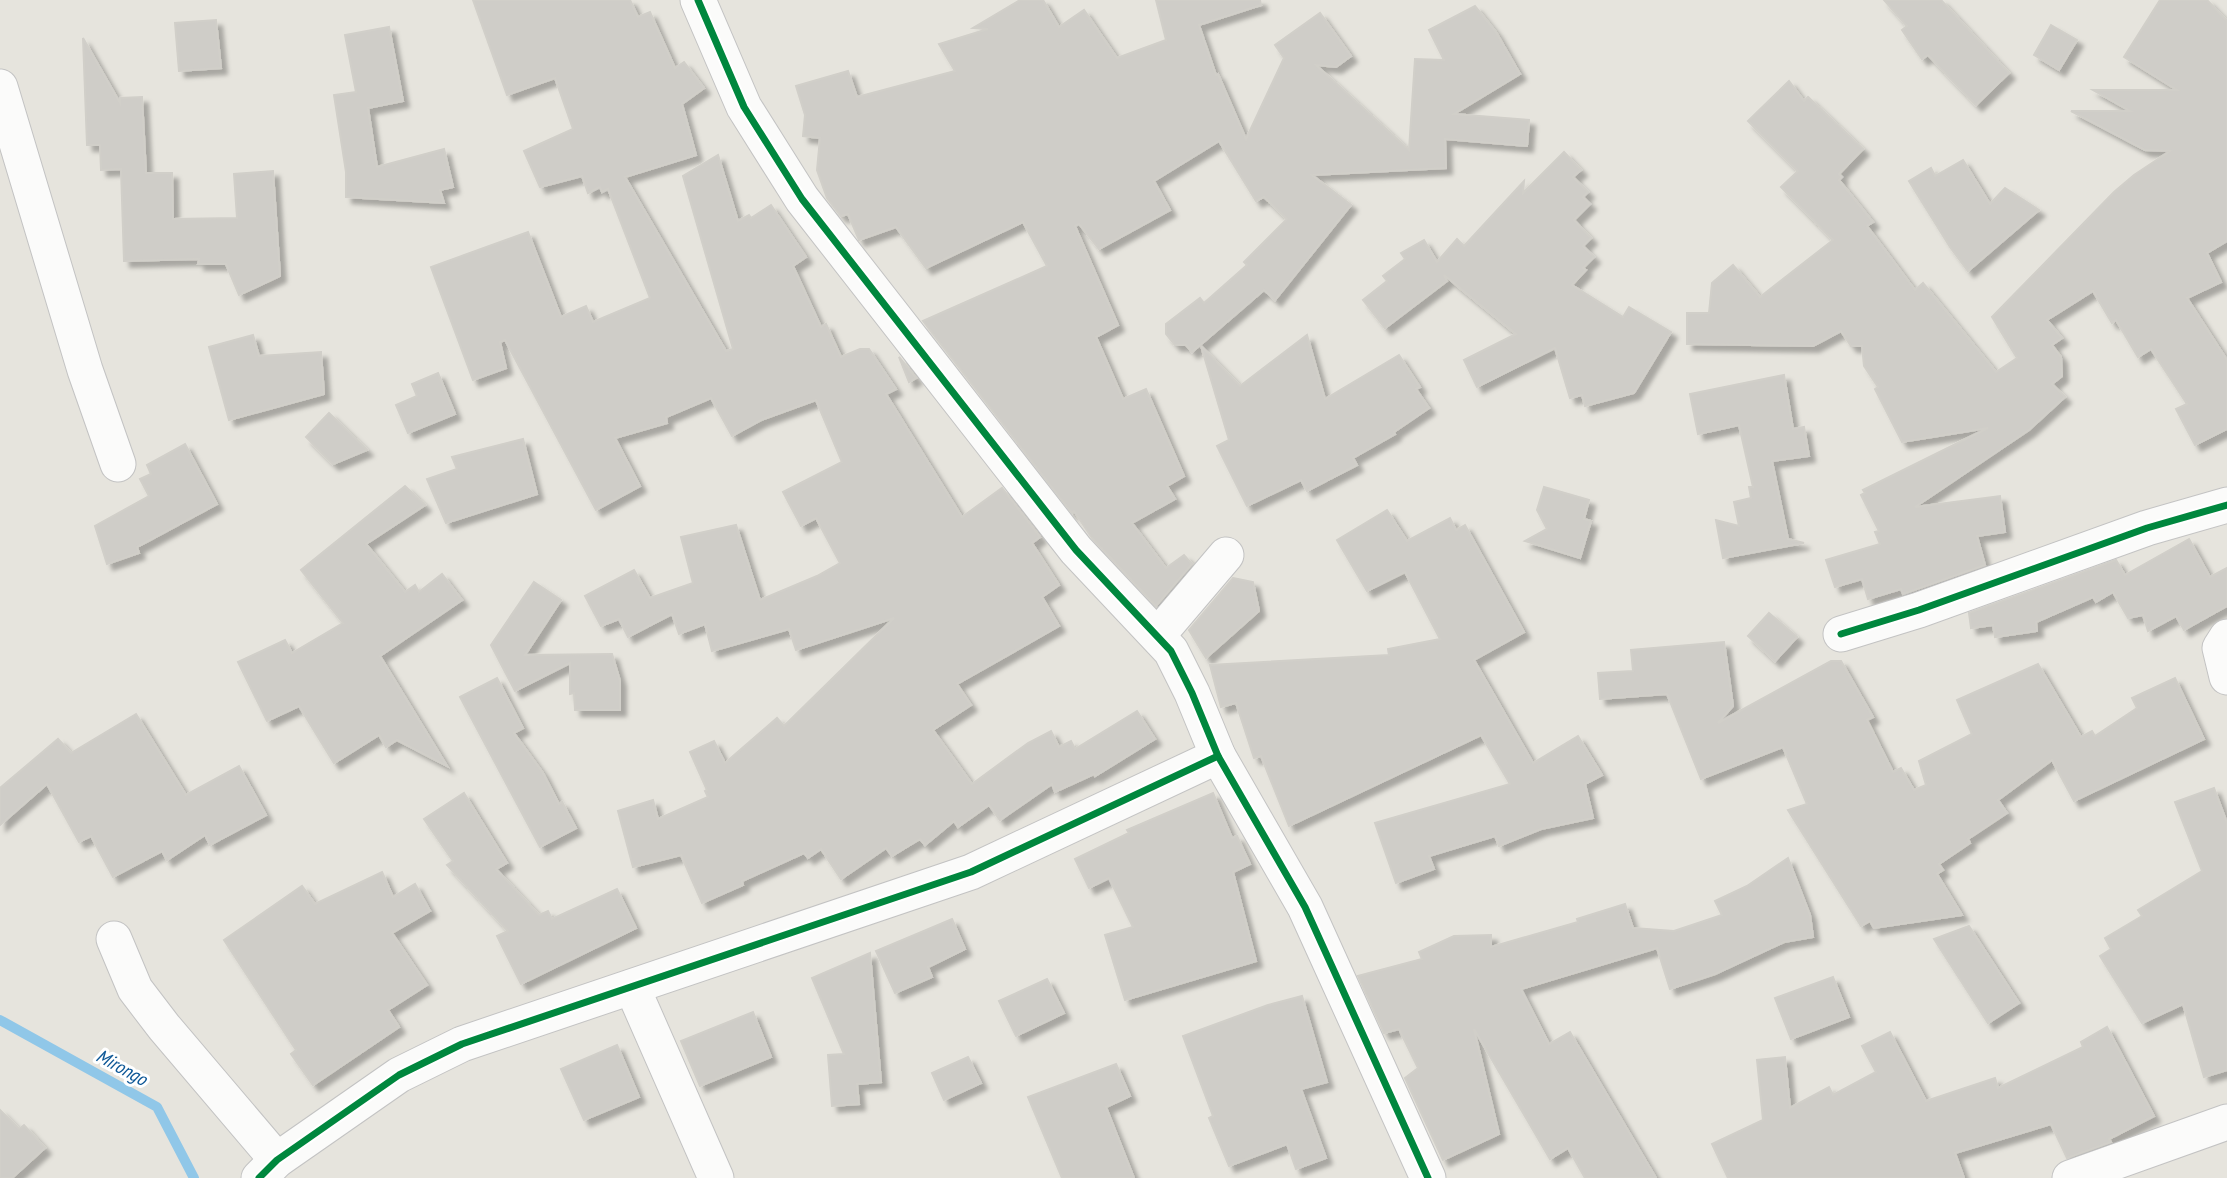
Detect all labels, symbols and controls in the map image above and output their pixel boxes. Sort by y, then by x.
water label: Mirongo [92,1043,153,1092]

